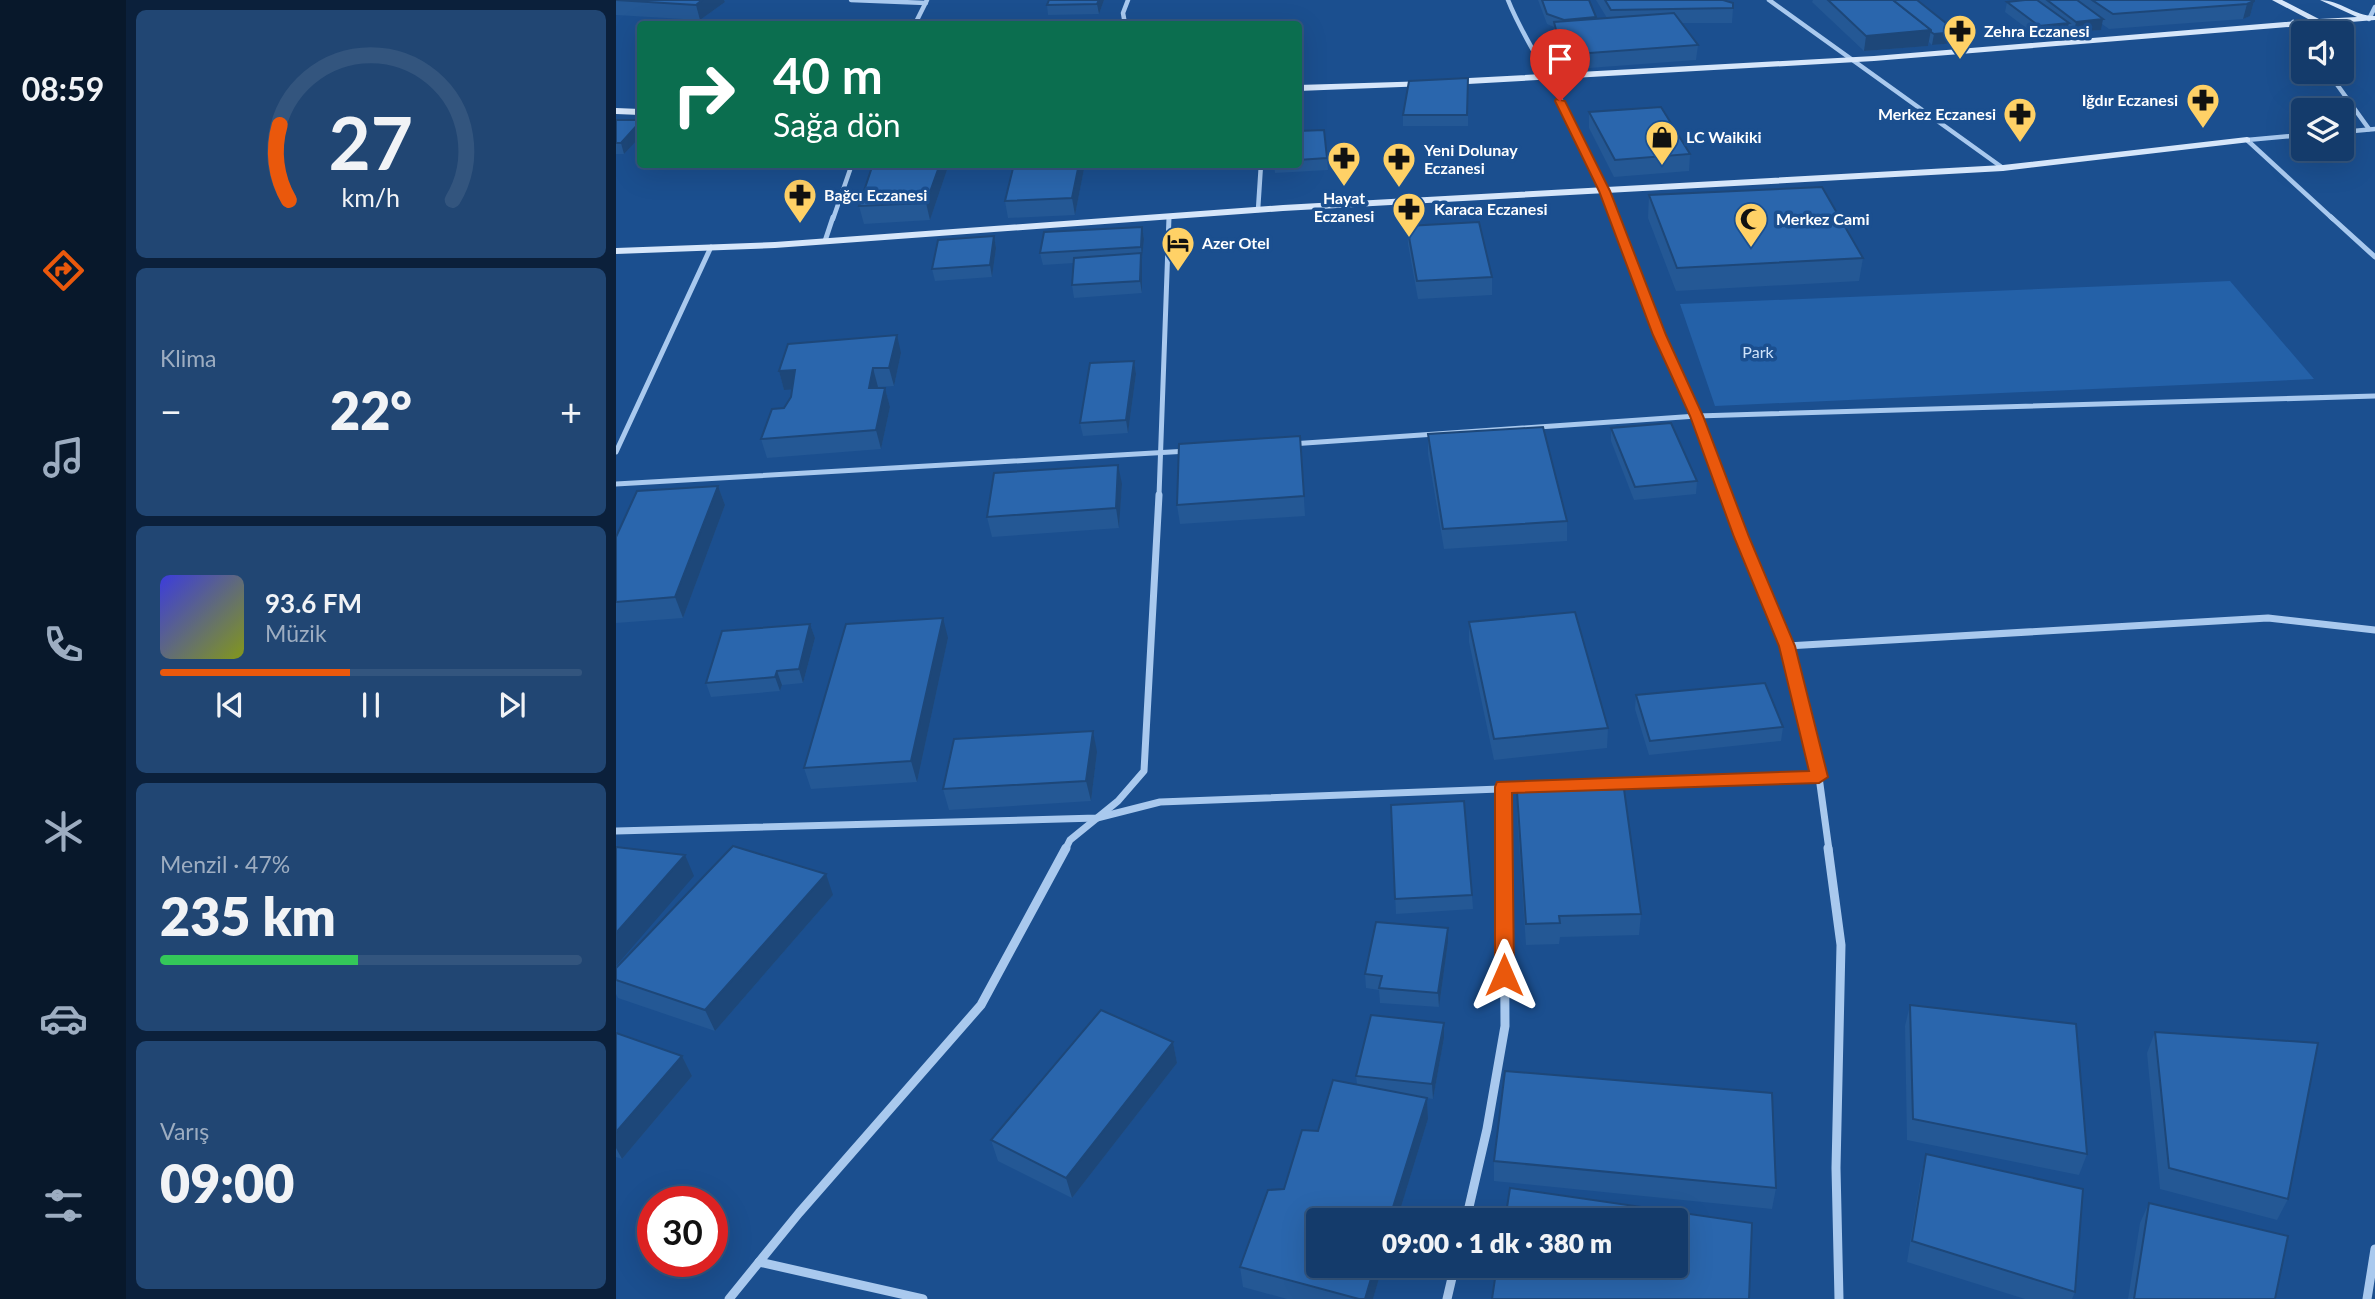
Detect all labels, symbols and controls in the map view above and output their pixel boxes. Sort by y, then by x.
pharmacy icon: Zehra Eczanesi [1941,12,1979,61]
place label: Zehra Eczanesi [1984,21,2090,40]
map controls [2291,21,2354,161]
button: sound [2291,21,2354,84]
pin [1530,29,1590,101]
icon: arrive [1541,40,1579,78]
text: 40 m [773,46,883,104]
icon: right [658,49,749,140]
text: 08:59 [22,69,104,108]
pharmacy icon: Iğdır Eczanesi [2184,81,2222,130]
place label: Iğdır Eczanesi [2082,90,2178,109]
pharmacy icon: Merkez Eczanesi [2001,95,2039,144]
text: 27 [329,98,413,186]
button: layers [2291,98,2354,161]
place label: Merkez Eczanesi [1878,104,1996,123]
text: Sağa dön [773,105,901,144]
shop icon: LC Waikiki [1643,118,1681,167]
place label: LC Waikiki [1686,127,1762,146]
pharmacy icon: Hayat Eczanesi [1325,139,1363,188]
pharmacy icon: Yeni Dolunay Eczanesi [1380,140,1418,189]
place label: Yeni Dolunay Eczanesi [1423,140,1518,177]
pharmacy icon: Bağcı Eczanesi [781,176,819,225]
text: km/h [342,182,400,212]
place label: Bağcı Eczanesi [824,185,927,204]
place label: Hayat Eczanesi [1314,188,1374,225]
pharmacy icon: Karaca Eczanesi [1390,190,1428,239]
place label: Karaca Eczanesi [1434,199,1547,218]
mosque icon: Merkez Cami [1732,200,1770,249]
place label: Merkez Cami [1776,209,1869,228]
hotel icon: Azer Otel [1159,224,1197,273]
place label: Azer Otel [1201,233,1270,252]
icon: directions [39,246,88,295]
park label: Park [1742,342,1774,361]
text: Klima [160,344,217,372]
text: 22° [330,379,412,441]
text: − [160,388,182,434]
text: + [560,388,582,434]
icon: music [39,433,88,482]
text: 93.6 FM [265,587,362,619]
text: Müzik [265,619,327,647]
icon: phone [39,620,88,669]
icon: previous [211,686,249,724]
icon: pause [352,686,390,724]
icon: next [493,686,531,724]
icon: climate [39,807,88,856]
text: Menzil · 47% [160,850,290,878]
text: 235 km [160,885,336,947]
position arrow [1467,938,1541,1012]
icon: car [39,994,88,1043]
text: Varış [160,1117,209,1145]
text: 09:00 [160,1152,294,1214]
icon: filters [39,1181,88,1230]
speed limit sign: 30 [637,1186,728,1277]
text: 09:00 · 1 dk · 380 m [1382,1227,1612,1259]

